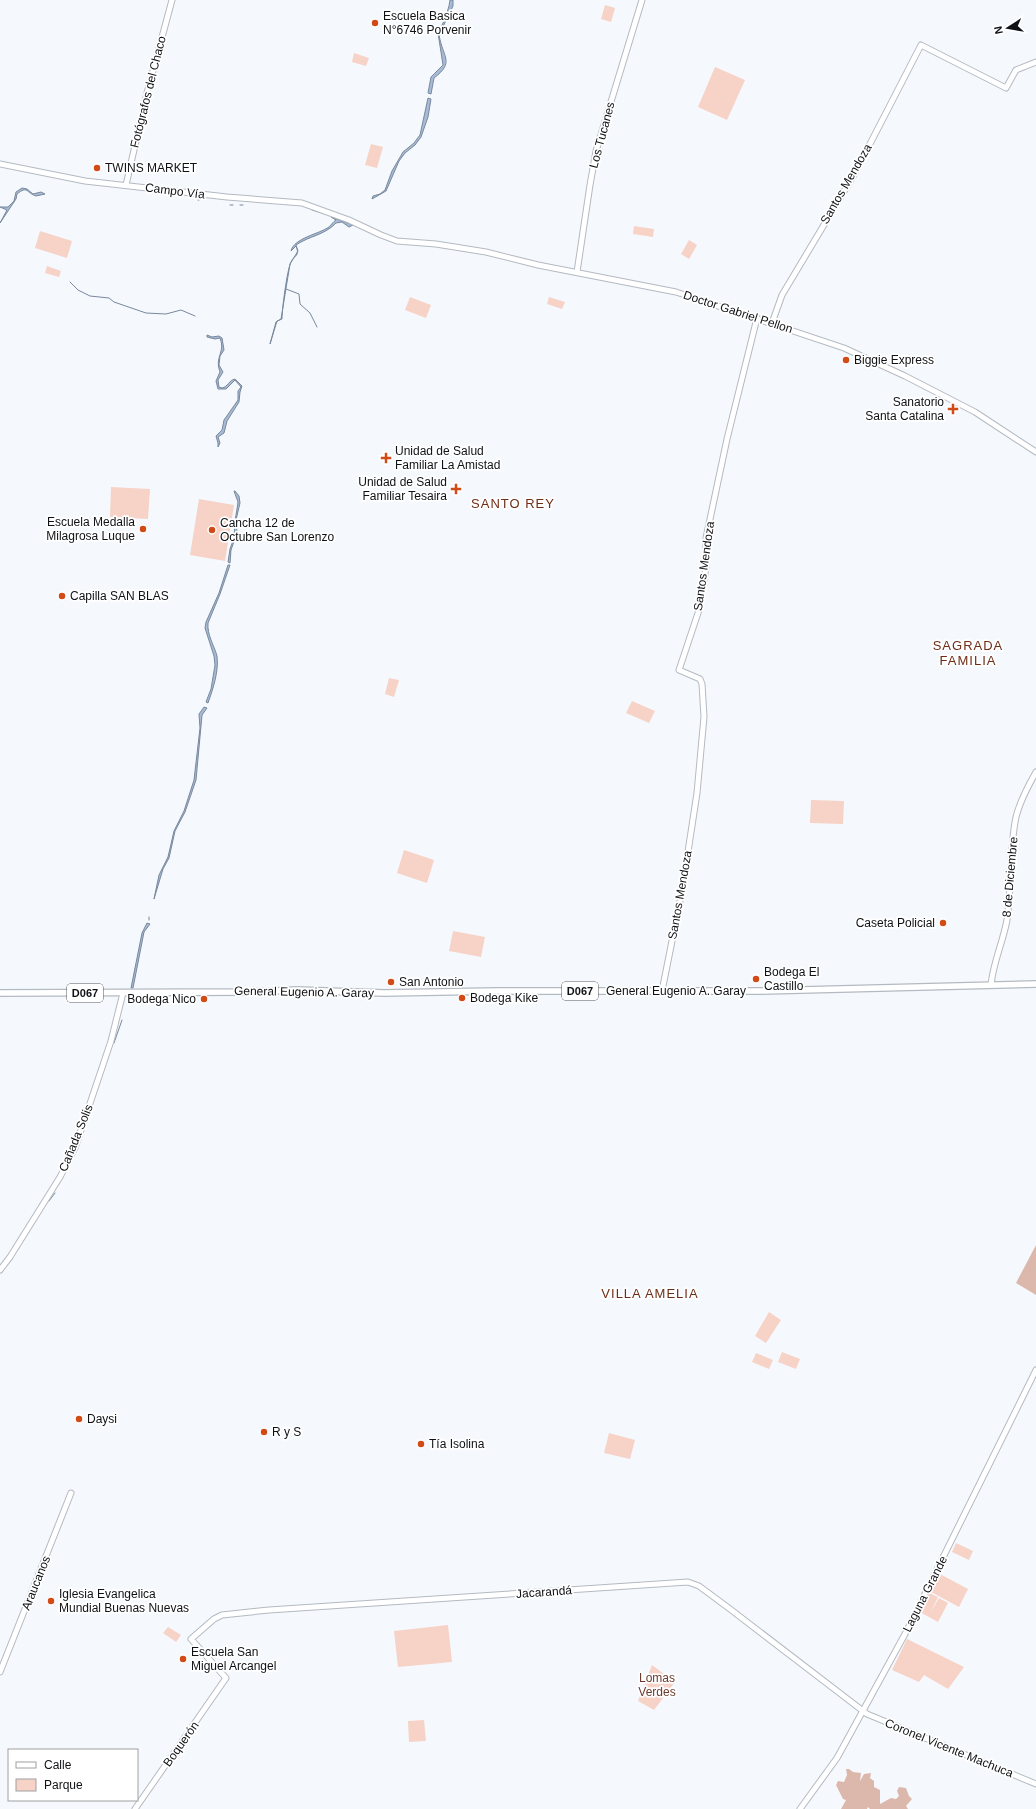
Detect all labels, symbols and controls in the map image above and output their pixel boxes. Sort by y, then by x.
north arrow [988,8,1028,48]
place label: Escuela Basica N°6746 Porvenir [383,9,471,37]
marker: Escuela Basica N°6746 Porvenir [370,18,380,28]
text: N [992,25,1005,35]
street label: Fotógrafos del Chaco [127,34,169,149]
street label: Los Tucanes [586,100,618,170]
street label: Santos Mendoza [817,141,875,226]
place label: TWINS MARKET [105,161,198,175]
marker: TWINS MARKET [92,163,102,173]
street label: Campo Vía [144,180,206,202]
street label: Doctor Gabriel Pellon [682,288,794,336]
place label: Biggie Express [854,353,934,367]
marker: Biggie Express [841,355,851,365]
place label: Sanatorio Santa Catalina [865,395,944,423]
marker: Sanatorio Santa Catalina [947,403,959,415]
place label: Unidad de Salud Familiar La Amistad [395,444,500,472]
marker: Unidad de Salud Familiar La Amistad [380,452,392,464]
place label: Unidad de Salud Familiar Tesaira [358,475,447,503]
marker: Unidad de Salud Familiar Tesaira [450,483,462,495]
district label: SANTO REY [471,496,555,511]
place label: Escuela Medalla Milagrosa Luque [46,515,135,543]
place label: Cancha 12 de Octubre San Lorenzo [220,516,334,544]
street label: Santos Mendoza [691,520,717,612]
marker: Escuela Medalla Milagrosa Luque [138,524,148,534]
marker: Cancha 12 de Octubre San Lorenzo [207,525,217,535]
place label: Capilla SAN BLAS [70,589,169,603]
marker: Capilla SAN BLAS [57,591,67,601]
district label: SAGRADA FAMILIA [933,638,1003,668]
street label: 8 de Diciembre [1000,836,1021,918]
street label: Santos Mendoza [665,849,695,941]
place label: Caseta Policial [856,916,935,930]
marker: Caseta Policial [938,918,948,928]
place label: Bodega El Castillo [764,965,819,993]
marker: Bodega El Castillo [751,974,761,984]
place label: San Antonio [399,975,464,989]
marker: San Antonio [386,977,396,987]
road number: D067 [562,982,598,1000]
road number: D067 [67,984,103,1002]
street label: General Eugenio A. Garay [234,984,374,1000]
street label: General Eugenio A. Garay [606,984,746,998]
place label: Bodega Kike [470,991,538,1005]
place label: Bodega Nico [127,992,196,1006]
marker: Bodega Kike [457,993,467,1003]
marker: Bodega Nico [199,994,209,1004]
street label: Cañada Solis [56,1102,96,1174]
district label: VILLA AMELIA [601,1286,699,1301]
place label: Daysi [87,1412,117,1426]
marker: Daysi [74,1414,84,1424]
place label: R y S [272,1425,301,1439]
marker: R y S [259,1427,269,1437]
place label: Tía Isolina [429,1437,485,1451]
marker: Tía Isolina [416,1439,426,1449]
street label: Laguna Grande [900,1553,950,1634]
street label: Araucanos [19,1554,53,1612]
street label: Jacarandá [516,1583,573,1601]
place label: Iglesia Evangelica Mundial Buenas Nuevas [59,1587,189,1615]
marker: Iglesia Evangelica Mundial Buenas Nuevas [46,1596,56,1606]
place label: Escuela San Miguel Arcangel [191,1645,276,1673]
marker: Escuela San Miguel Arcangel [178,1654,188,1664]
park label: Lomas Verdes [638,1671,676,1699]
street label: Coronel Vicente Machuca [883,1716,1016,1780]
street label: Boquerón [160,1719,202,1769]
legend [8,1749,138,1801]
text: Calle [44,1758,72,1772]
text: Parque [44,1778,83,1792]

